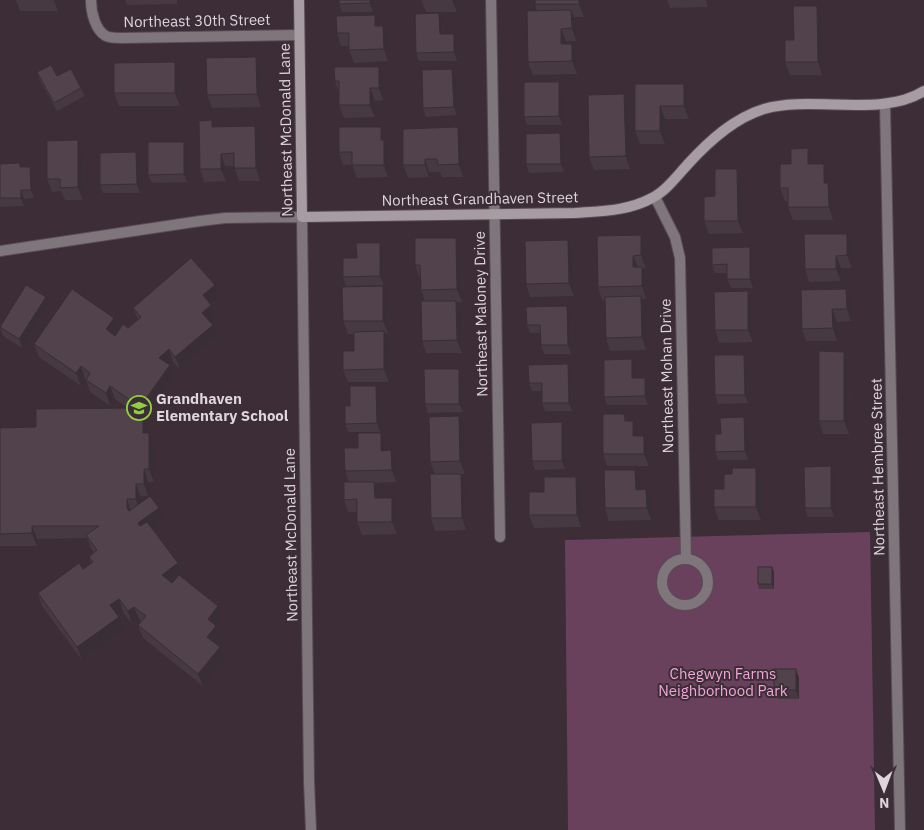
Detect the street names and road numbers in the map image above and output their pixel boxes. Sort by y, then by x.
street label: Northeast 30th Street [123,10,271,31]
street label: Northeast McDonald Lane [274,43,297,217]
street label: Northeast Grandhaven Street [381,187,579,210]
street label: Northeast Maloney Drive [470,231,491,397]
street label: Northeast Mohan Drive [656,299,677,453]
street label: Northeast Hembree Street [866,378,889,556]
street label: Northeast McDonald Lane [279,448,302,622]

